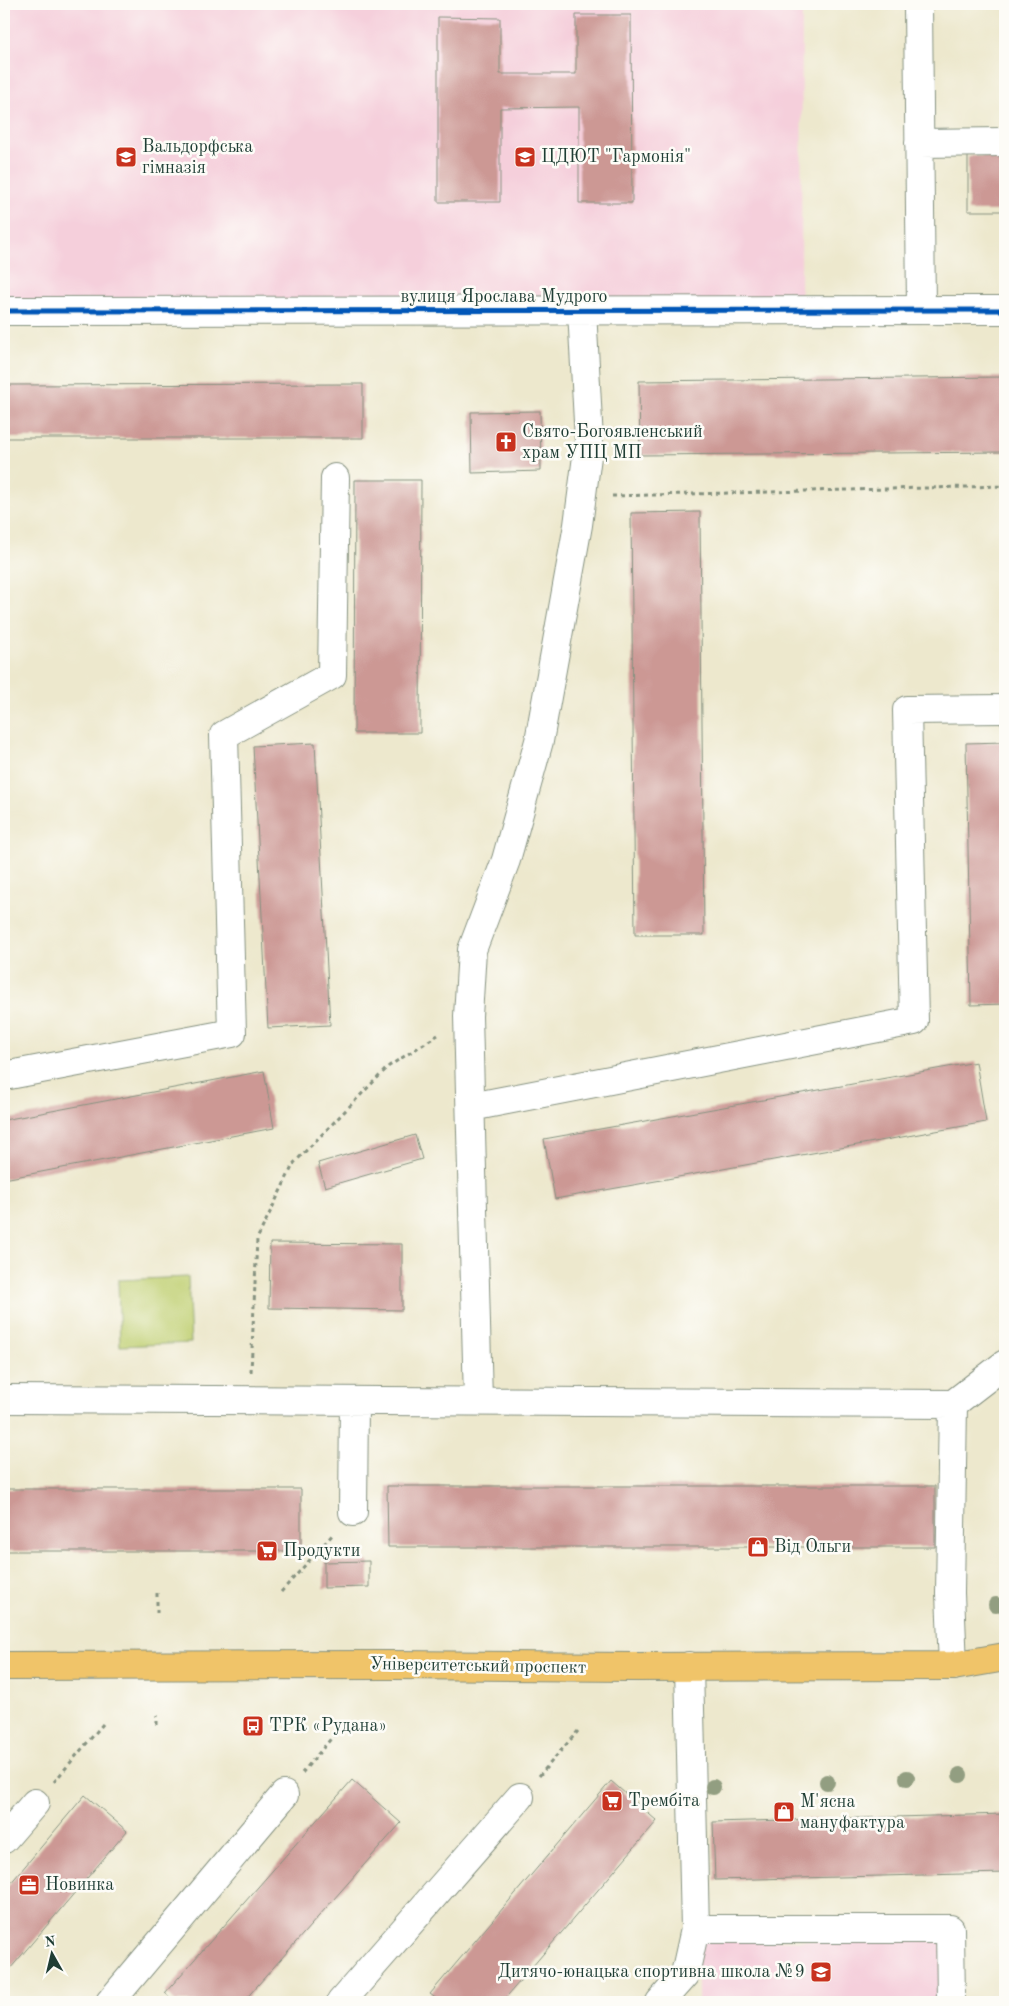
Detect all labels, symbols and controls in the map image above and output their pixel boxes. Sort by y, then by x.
place label: Вальдорфська гімназія [142,138,253,177]
school or university icon: Вальдорфська гімназія [114,145,138,169]
school or university icon: ЦДЮТ "Гармонія" [513,145,537,169]
place label: ЦДЮТ "Гармонія" [541,148,691,166]
street label: вулиця Ярослава Мудрого [400,288,608,306]
place label: Свято-Богоявленський храм УПЦ МП [522,423,703,462]
church icon: Свято-Богоявленський храм УПЦ МП [494,430,518,454]
shop icon: Від Ольги [746,1535,770,1559]
place label: Від Ольги [774,1538,851,1556]
supermarket icon: Продукти [255,1539,279,1563]
place label: Продукти [283,1542,361,1560]
street label: Університетський проспект [370,1655,586,1677]
bus stop icon: ТРК «Рудана» [241,1714,265,1738]
place label: ТРК «Рудана» [269,1717,387,1735]
supermarket icon: Трембіта [600,1789,624,1813]
place label: Трембіта [628,1792,700,1810]
place label: М'ясна мануфактура [800,1793,905,1833]
shop icon: М'ясна мануфактура [772,1800,796,1824]
office icon: Новинка [17,1873,41,1897]
place label: Новинка [45,1876,114,1894]
north arrow [28,1928,78,1978]
text: N [44,1934,57,1950]
school or university icon: Дитячо-юнацька спортивна школа №9 [809,1960,833,1984]
place label: Дитячо-юнацька спортивна школа №9 [498,1963,805,1981]

